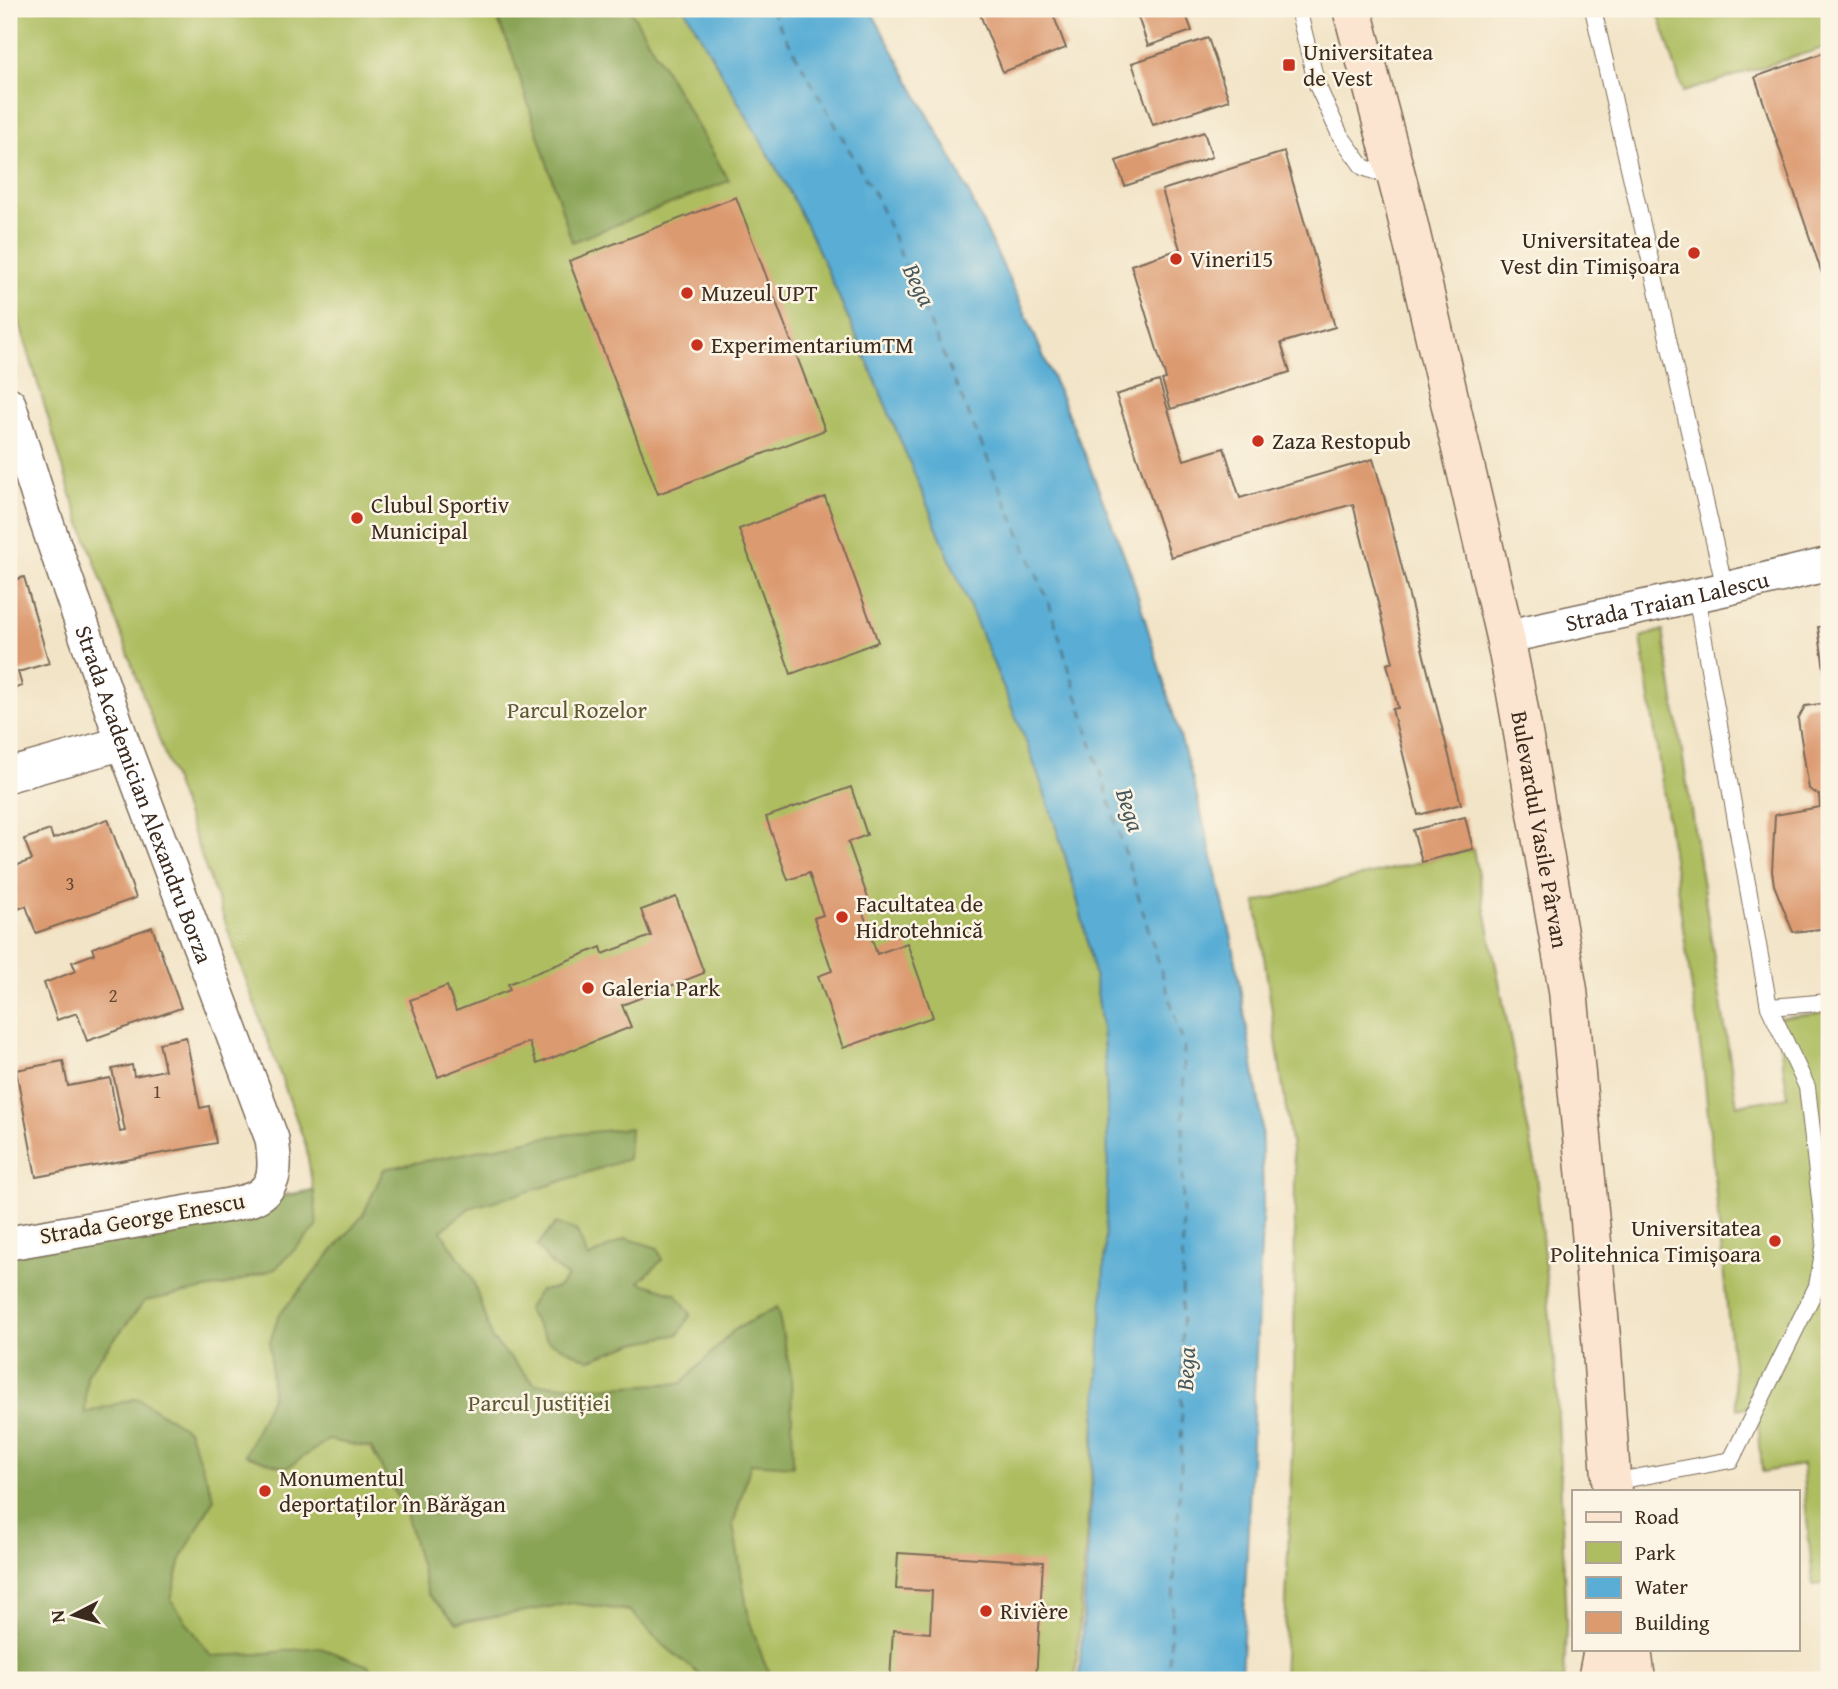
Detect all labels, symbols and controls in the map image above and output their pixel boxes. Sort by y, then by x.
place label: Universitatea de Vest [1303,35,1433,94]
marker: Universitatea de Vest [1281,57,1297,73]
place label: Universitatea de Vest din Timișoara [1500,223,1680,282]
place label: Vineri15 [1190,242,1273,275]
marker: Universitatea de Vest din Timișoara [1686,245,1702,261]
marker: Vineri15 [1168,251,1184,267]
water label: Bega [894,257,945,312]
place label: Muzeul UPT [701,276,818,309]
marker: Muzeul UPT [679,285,695,301]
place label: ExperimentariumTM [711,328,914,361]
marker: ExperimentariumTM [689,337,705,353]
place label: Zaza Restopub [1272,424,1411,457]
marker: Zaza Restopub [1250,433,1266,449]
place label: Clubul Sportiv Municipal [371,488,510,547]
marker: Clubul Sportiv Municipal [349,510,365,526]
street label: Strada Traian Lalescu [1562,562,1773,639]
street label: Strada Academician Alexandru Borza [67,621,221,968]
park label: Parcul Rozelor [507,693,648,726]
street label: Bulevardul Vasile Pârvan [1503,708,1577,951]
water label: Bega [1107,783,1154,836]
house number: 3 [65,869,75,897]
place label: Facultatea de Hidrotehnică [856,887,983,946]
marker: Facultatea de Hidrotehnică [834,909,850,925]
place label: Galeria Park [602,971,720,1004]
marker: Galeria Park [580,980,596,996]
house number: 2 [108,981,118,1009]
house number: 1 [152,1077,162,1105]
street label: Strada George Enescu [37,1183,248,1252]
place label: Universitatea Politehnica Timișoara [1550,1211,1761,1270]
marker: Universitatea Politehnica Timișoara [1767,1233,1783,1249]
water label: Bega [1167,1346,1204,1393]
park label: Parcul Justiției [468,1386,610,1419]
place label: Monumentul deportaților în Bărăgan [279,1461,506,1520]
marker: Monumentul deportaților în Bărăgan [257,1483,273,1499]
legend [1572,1490,1800,1650]
text: Road [1635,1501,1680,1532]
text: Park [1635,1537,1676,1568]
text: Water [1635,1571,1688,1602]
north arrow [38,1580,108,1650]
place label: Rivière [1000,1594,1068,1627]
marker: Rivière [978,1603,994,1619]
text: Building [1635,1607,1710,1638]
text: N [42,1609,72,1625]

